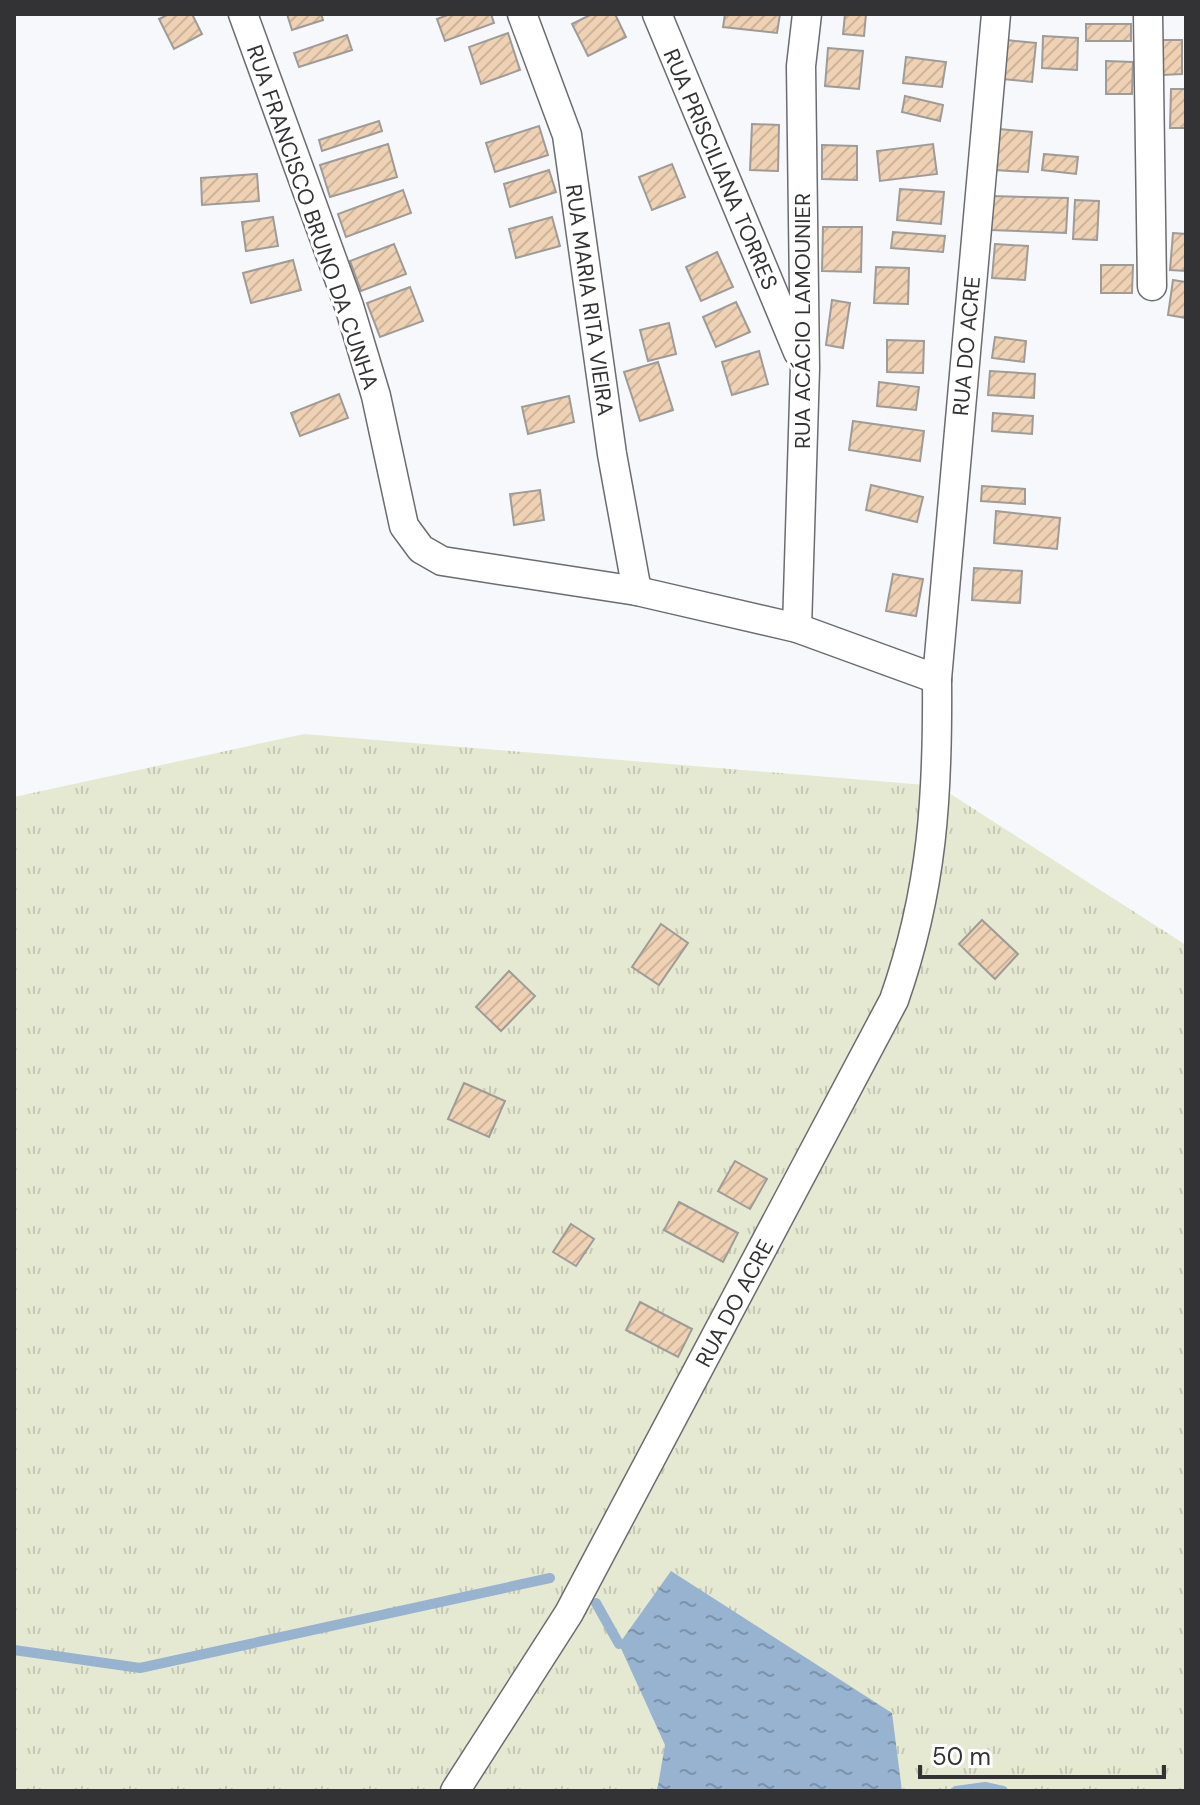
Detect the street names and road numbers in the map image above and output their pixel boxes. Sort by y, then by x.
street label: RUA FRANCISCO BRUNO DA CUNHA [240,41,385,393]
street label: RUA PRISCILIANA TORRES [657,44,784,294]
street label: RUA MARIA RITA VIEIRA [559,182,620,418]
street label: RUA ACÁCIO LAMOUNIER [788,193,817,449]
street label: RUA DO ACRE [946,275,987,417]
street label: RUA DO ACRE [689,1234,780,1372]

